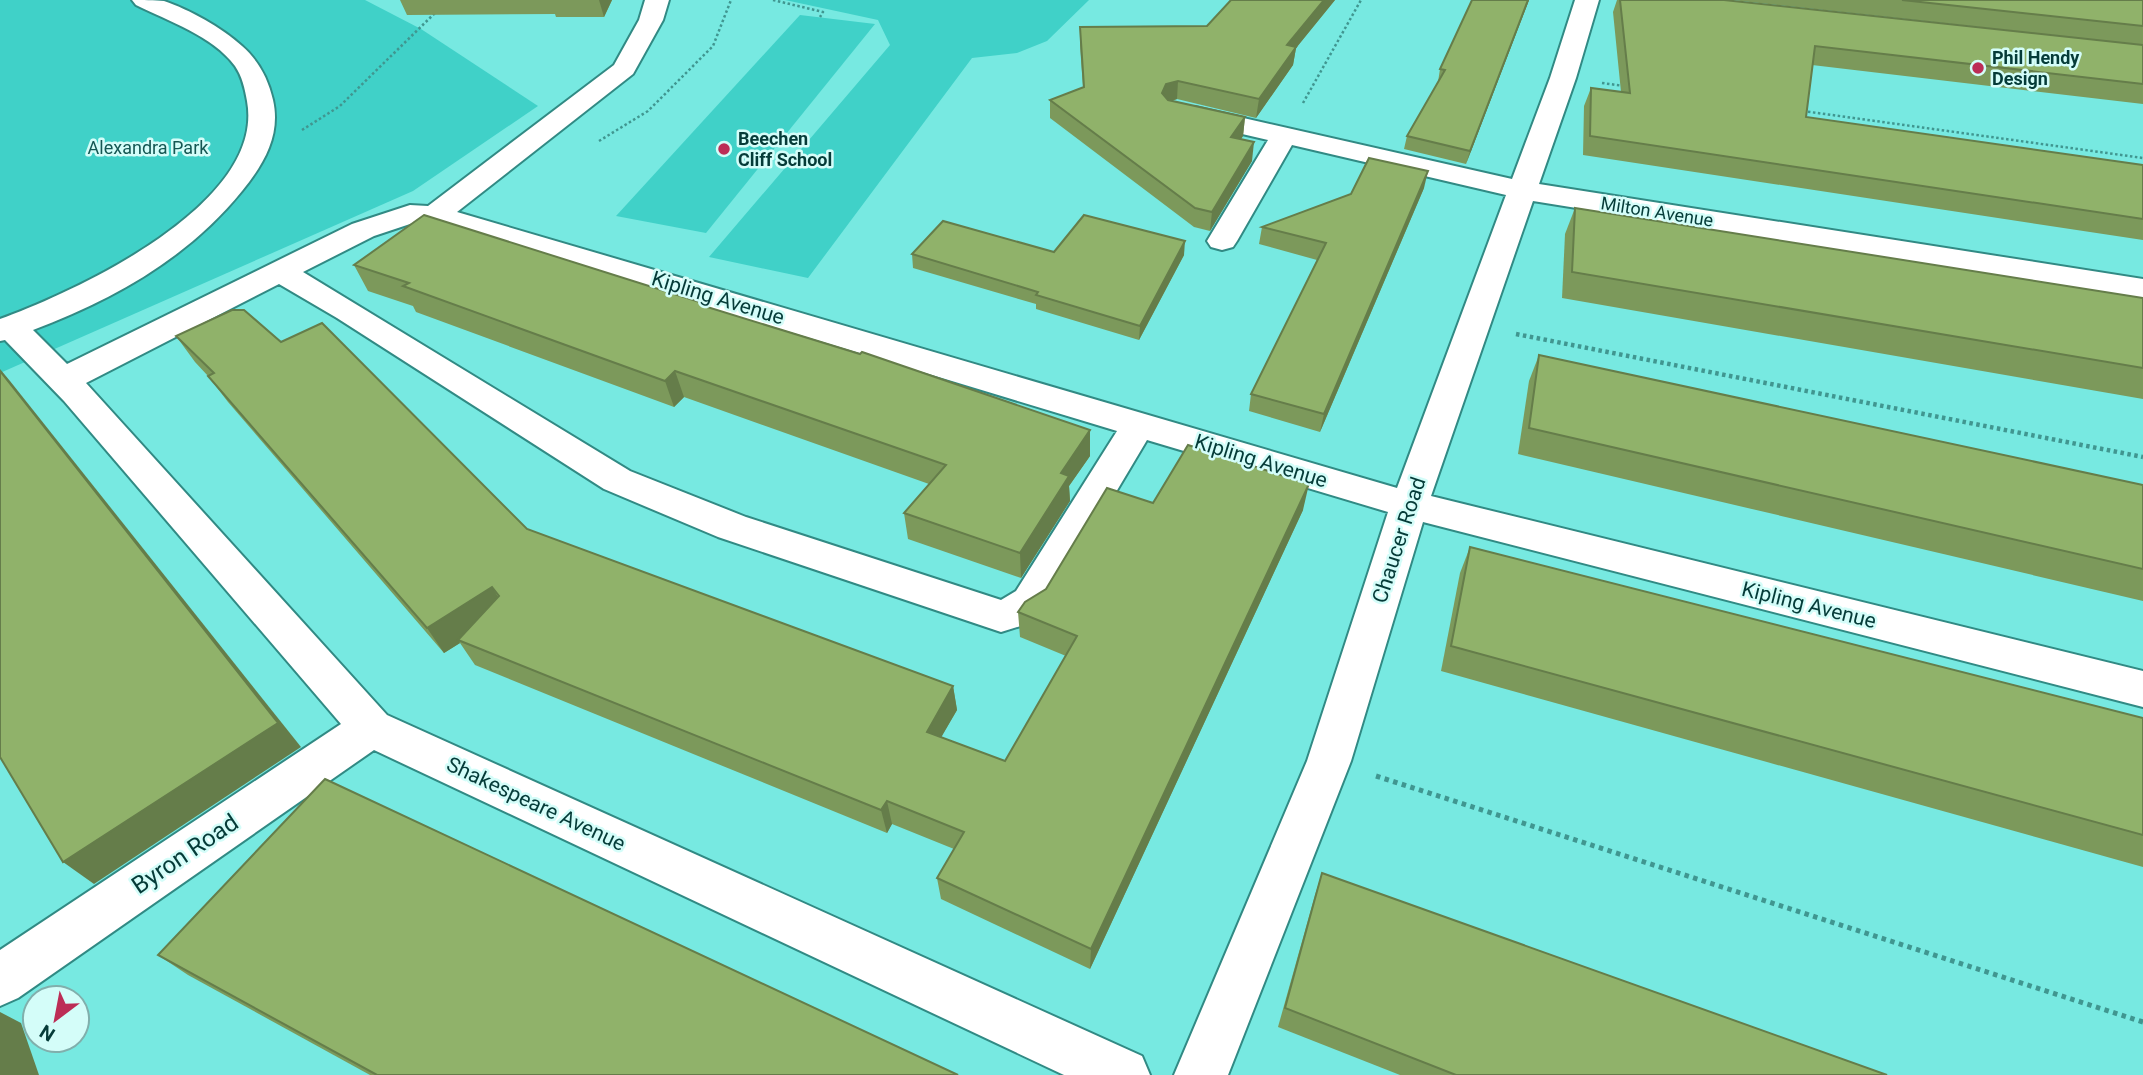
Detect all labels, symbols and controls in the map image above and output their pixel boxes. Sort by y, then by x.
place label: Phil Hendy Design [1992,47,2080,89]
marker: Phil Hendy Design [1970,60,1986,76]
place label: Beechen Cliff School [738,128,832,170]
park label: Alexandra Park [88,137,209,158]
marker: Beechen Cliff School [716,141,732,157]
street label: Milton Avenue [1599,192,1715,231]
street label: Kipling Avenue [649,266,787,330]
street label: Kipling Avenue [1192,429,1330,493]
street label: Chaucer Road [1367,474,1431,606]
street label: Kipling Avenue [1739,577,1879,633]
street label: Shakespeare Avenue [443,752,629,856]
street label: Byron Road [127,808,243,900]
north arrow [21,984,91,1054]
text: N [35,1020,59,1046]

